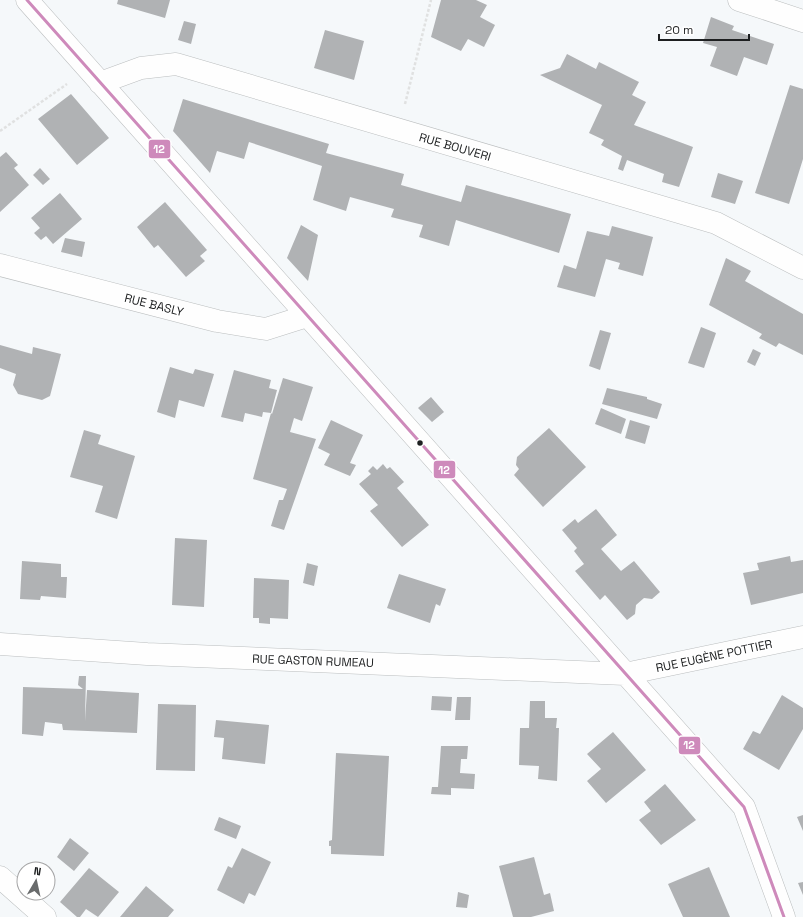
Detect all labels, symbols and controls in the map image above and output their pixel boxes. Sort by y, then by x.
scale bar [659,16,749,42]
text: 20 m [665,22,693,38]
street label: RUE BOUVERI [417,129,493,165]
line badge: 12 [148,139,171,159]
text: 12 [153,142,165,156]
street label: RUE BASLY [123,290,186,320]
unlabelled marker [415,438,425,448]
line badge: 12 [433,460,456,479]
text: 12 [438,463,450,477]
street label: RUE EUGÈNE POTTIER [654,636,774,676]
street label: RUE GASTON RUMEAU [252,651,374,671]
line badge: 12 [678,736,701,755]
text: 12 [683,738,695,752]
north arrow [16,861,56,901]
text: N [33,864,42,879]

